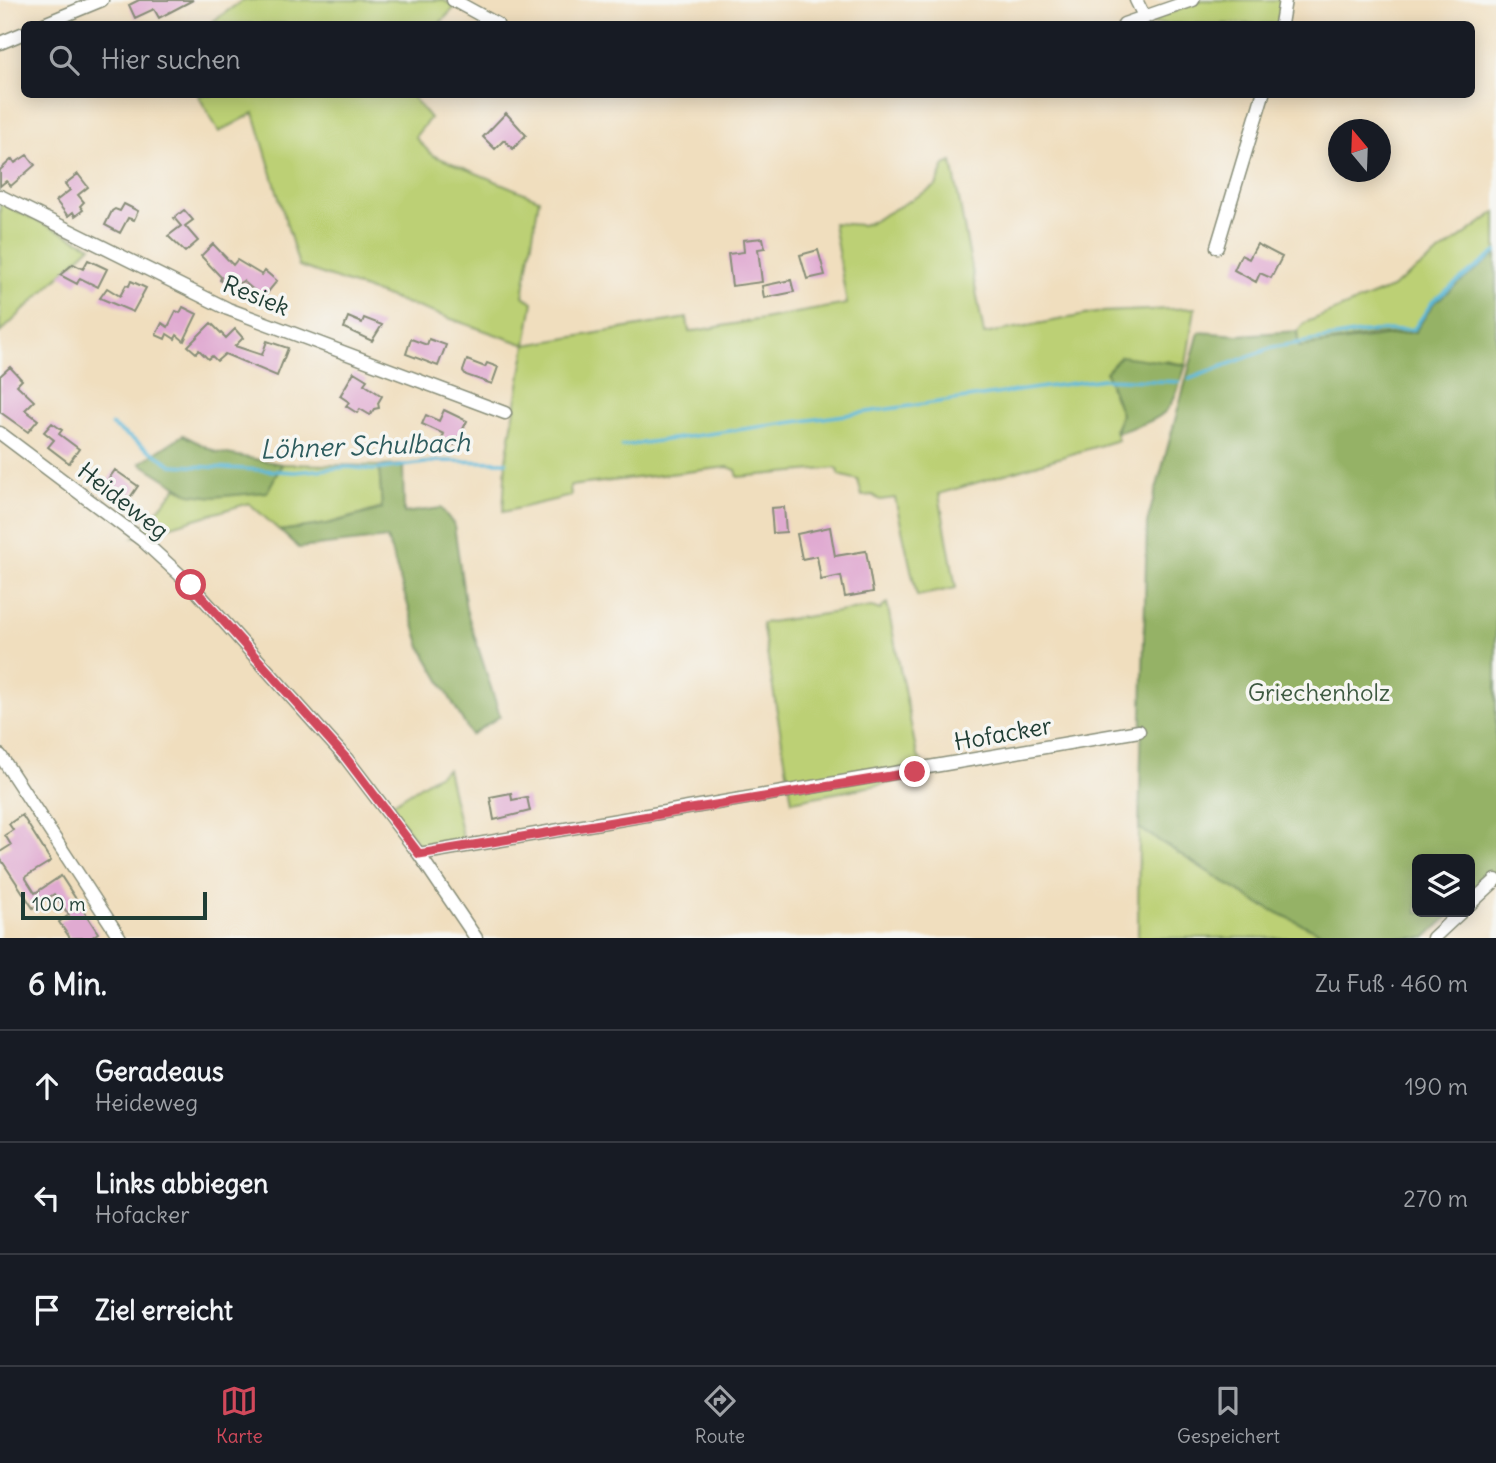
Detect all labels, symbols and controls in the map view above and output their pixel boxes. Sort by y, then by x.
search box [21,21,1475,98]
icon: search [45,41,83,79]
text: Hier suchen [101,43,241,76]
north arrow [1328,119,1391,182]
street label: Resiek [219,268,294,322]
water label: Löhner Schulbach [259,425,472,466]
street label: Heideweg [72,455,175,545]
route start [175,569,206,600]
park label: Griechenholz [1248,677,1390,707]
street label: Hofacker [952,710,1054,756]
route end [899,756,930,787]
map controls [1412,854,1475,917]
button: layers [1412,854,1475,917]
scale bar [21,889,206,921]
text: 100 m [32,892,86,916]
text: 6 Min. [28,965,107,1003]
text: Zu Fuß · 460 m [1315,969,1468,998]
text: Geradeaus [95,1055,224,1088]
icon: ahead [28,1067,66,1105]
text: 190 m [1405,1072,1468,1101]
text: Heideweg [95,1088,198,1117]
text: Links abbiegen [95,1167,268,1200]
icon: left [28,1179,66,1217]
text: 270 m [1403,1184,1468,1213]
text: Hofacker [95,1200,190,1229]
icon: arrive [28,1291,66,1329]
text: Ziel erreicht [95,1294,233,1327]
tab: Karte [216,1382,263,1448]
tab: Route [695,1382,745,1448]
tab: Gespeichert [1177,1382,1280,1448]

